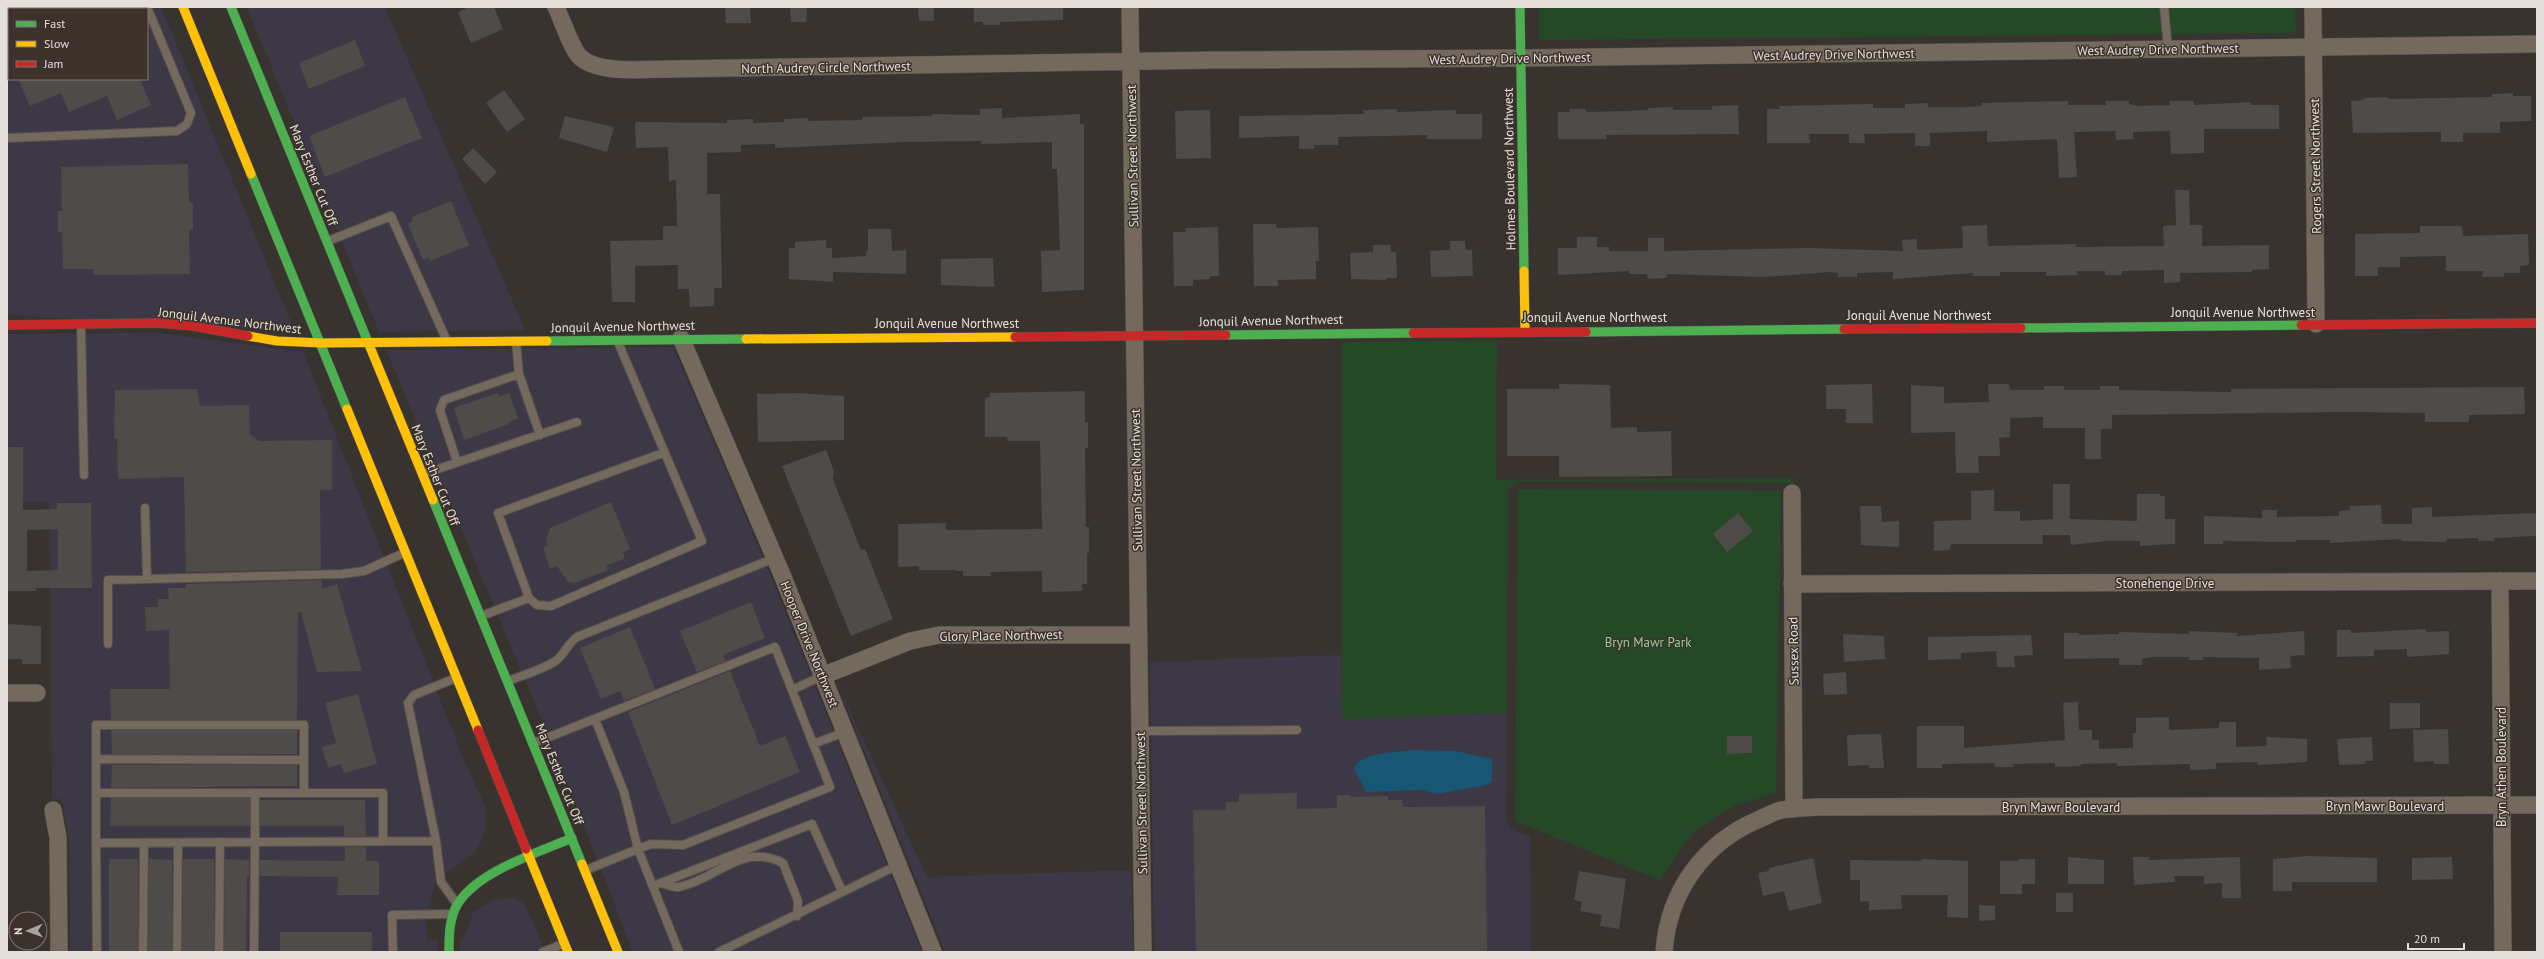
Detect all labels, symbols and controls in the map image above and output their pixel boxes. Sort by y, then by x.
legend [8,8,148,80]
text: Fast [44,16,65,31]
text: Slow [44,36,69,51]
street label: West Audrey Drive Northwest [2077,40,2240,59]
street label: West Audrey Drive Northwest [1753,45,1916,64]
street label: West Audrey Drive Northwest [1429,49,1592,68]
text: Jam [43,56,63,71]
street label: North Audrey Circle Northwest [741,58,911,77]
street label: Sullivan Street Northwest [1123,84,1142,228]
street label: Holmes Boulevard Northwest [1500,87,1519,251]
street label: Rogers Street Northwest [2306,97,2325,234]
street label: Mary Esther Cut Off [285,122,342,229]
street label: Jonquil Avenue Northwest [156,303,303,338]
street label: Jonquil Avenue Northwest [2170,304,2316,321]
street label: Jonquil Avenue Northwest [1846,307,1992,324]
street label: Jonquil Avenue Northwest [1522,309,1668,326]
street label: Jonquil Avenue Northwest [1198,311,1344,330]
street label: Jonquil Avenue Northwest [874,315,1020,332]
street label: Jonquil Avenue Northwest [550,317,696,336]
street label: Sullivan Street Northwest [1127,408,1146,552]
street label: Mary Esther Cut Off [407,422,464,529]
street label: Stonehenge Drive [2116,575,2214,592]
street label: Hooper Drive Northwest [776,579,843,710]
street label: Sussex Road [1784,617,1803,685]
street label: Glory Place Northwest [939,626,1063,645]
park label: Bryn Mawr Park [1605,634,1692,651]
street label: Bryn Athen Boulevard [2493,707,2510,827]
street label: Mary Esther Cut Off [531,721,588,828]
street label: Sullivan Street Northwest [1132,731,1151,875]
street label: Bryn Mawr Boulevard [2326,798,2444,815]
street label: Bryn Mawr Boulevard [2002,799,2120,816]
north arrow [8,911,48,951]
scale bar [2408,925,2464,951]
text: N [11,927,25,935]
text: 20 m [2414,931,2440,946]

